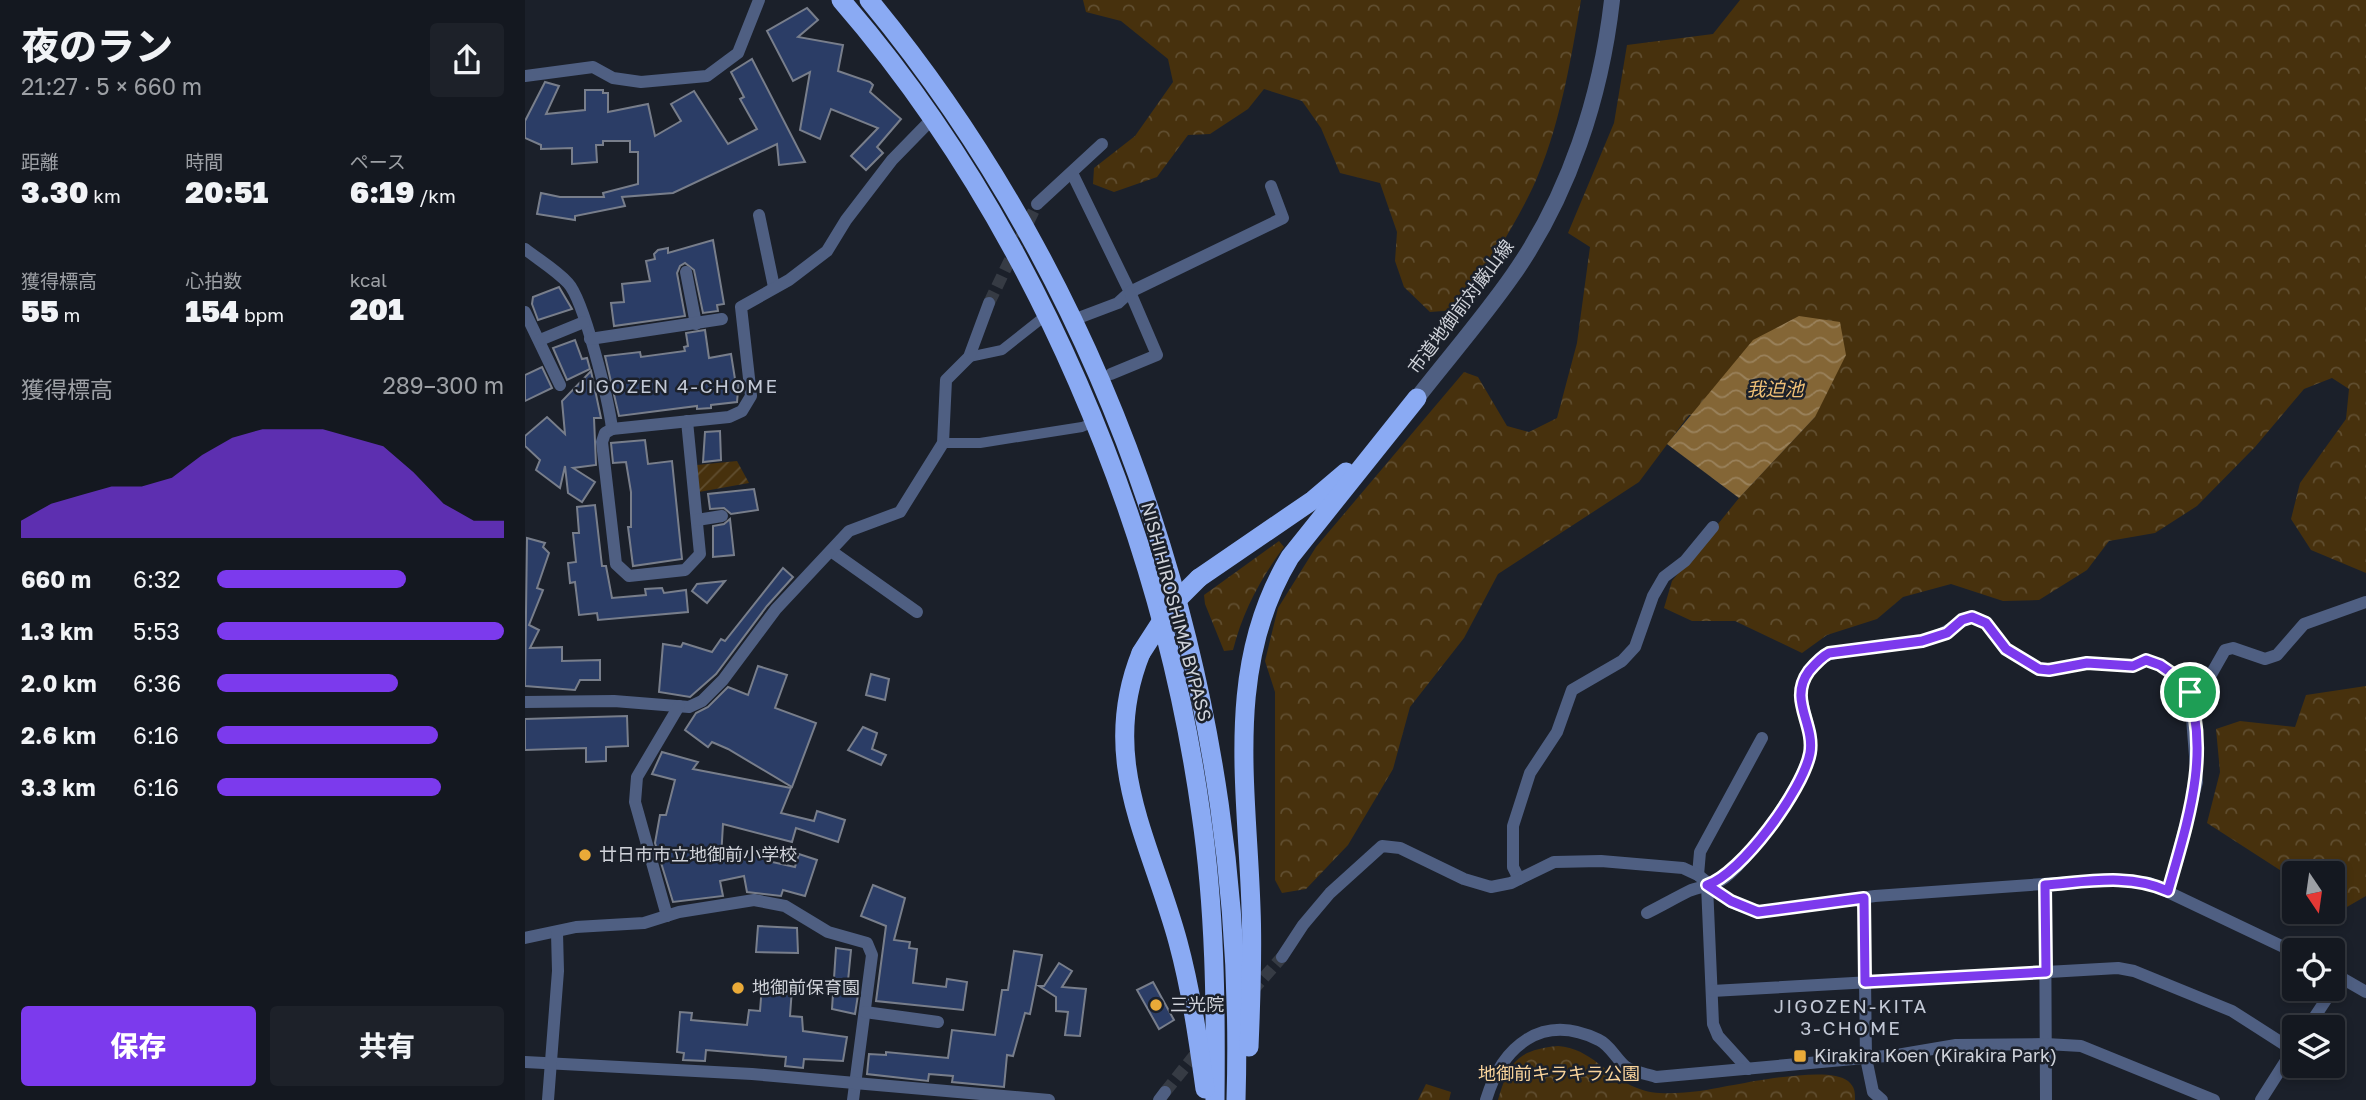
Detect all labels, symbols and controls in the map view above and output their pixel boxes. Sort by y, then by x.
text: 夜のラン [21,23,173,68]
button: share [430,23,504,97]
text: 21:27 · 5 × 660 m [21,72,202,100]
text: 距離 [21,150,59,173]
text: 時間 [185,150,223,173]
text: ペース [350,150,406,173]
text: 3.30 [21,174,89,210]
text: 20:51 [185,174,268,210]
text: 6:19 [350,174,414,210]
text: km [89,184,121,207]
text: /km [414,184,456,207]
street label: 市道地御前対厳山線 [1403,235,1518,378]
text: kcal [350,268,387,291]
text: 獲得標高 [21,269,97,292]
text: 心拍数 [185,269,242,292]
text: 201 [350,291,404,327]
text: 55 [21,293,59,329]
text: 154 [185,293,239,329]
text: m [59,303,80,326]
text: bpm [239,303,284,326]
text: 289–300 m [382,371,504,399]
district label: JIGOZEN 4-CHOME [575,374,779,397]
text: 獲得標高 [21,375,113,403]
water label: 我迫池 [1746,377,1805,400]
street label: NISHIHIROSHIMA BYPASS [1137,500,1217,724]
text: 660 m [21,565,91,593]
text: 6:32 [133,565,181,593]
text: 1.3 km [21,617,93,645]
text: 5:53 [133,617,180,645]
pin [2160,662,2220,722]
text: 2.0 km [21,669,97,697]
text: 6:36 [133,669,181,697]
icon: arrive [2171,673,2209,711]
text: 2.6 km [21,721,96,749]
text: 6:16 [133,721,179,749]
text: 3.3 km [21,773,96,801]
text: 6:16 [133,773,179,801]
place label: 廿日市市立地御前小学校 [599,843,797,865]
marker: 廿日市市立地御前小学校 [577,847,593,863]
north arrow [2282,861,2345,924]
map controls [2282,861,2345,1078]
button: locate [2282,938,2345,1001]
place label: 地御前保育園 [752,976,860,998]
marker: 地御前保育園 [730,980,746,996]
place label: 三光院 [1170,993,1224,1015]
district label: JIGOZEN-KITA 3-CHOME [1774,994,1928,1039]
marker: 三光院 [1148,997,1164,1013]
button: 保存 [21,1006,256,1086]
button: 共有 [270,1006,504,1086]
button: layers [2282,1015,2345,1078]
place label: Kirakira Koen (Kirakira Park) [1814,1044,2057,1066]
marker: Kirakira Koen (Kirakira Park) [1792,1048,1808,1064]
park label: 地御前キラキラ公園 [1478,1062,1640,1084]

